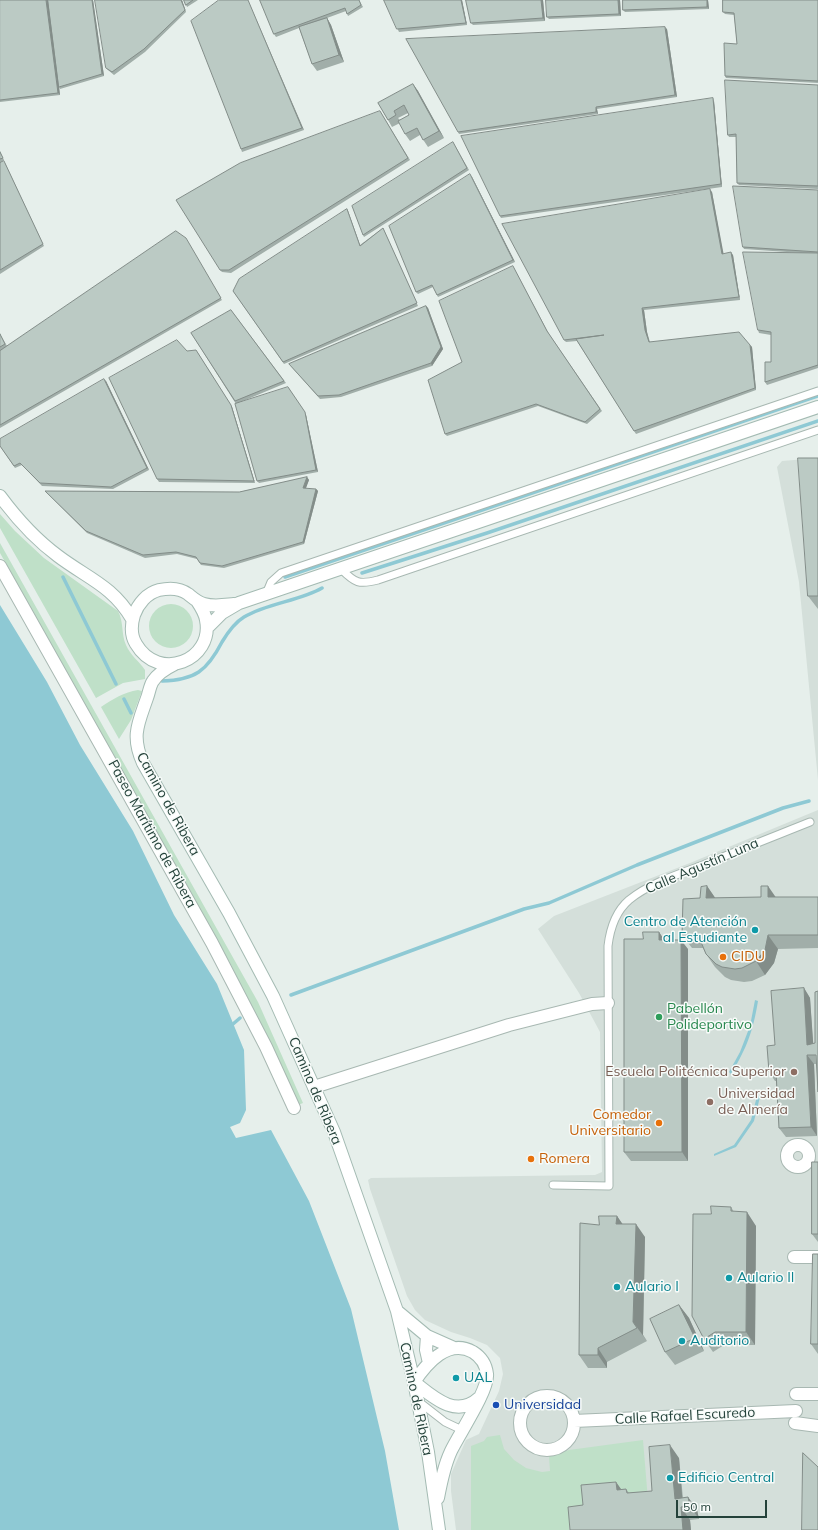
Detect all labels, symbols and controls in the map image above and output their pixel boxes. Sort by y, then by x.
street label: Camino de Ribera [133,749,203,859]
street label: Paseo Marítimo de Ribera [104,757,200,911]
street label: Calle Agustín Luna [643,835,761,897]
place label: Centro de Atención al Estudiante [624,914,747,946]
marker: Centro de Atención al Estudiante [750,925,760,935]
place label: CIDU [731,949,765,965]
marker: CIDU [718,952,728,962]
place label: Pabellón Polideportivo [667,1001,752,1034]
marker: Pabellón Polideportivo [654,1012,664,1022]
street label: Camino de Ribera [285,1035,345,1147]
place label: Escuela Politécnica Superior [605,1064,786,1080]
marker: Escuela Politécnica Superior [789,1067,799,1077]
place label: Universidad de Almería [718,1086,795,1118]
marker: Universidad de Almería [705,1097,715,1107]
place label: Comedor Universitario [569,1107,651,1140]
marker: Comedor Universitario [654,1118,664,1128]
place label: Romera [539,1151,590,1167]
marker: Romera [526,1154,536,1164]
place label: Aulario II [737,1270,794,1286]
marker: Aulario II [724,1273,734,1283]
place label: Aulario I [625,1279,679,1295]
marker: Aulario I [612,1282,622,1292]
place label: Auditorio [690,1333,749,1349]
marker: Auditorio [677,1336,687,1346]
street label: Camino de Ribera [396,1341,436,1457]
place label: UAL [464,1370,492,1386]
marker: UAL [451,1373,461,1383]
place label: Universidad [504,1397,581,1413]
marker: Universidad [491,1400,501,1410]
street label: Calle Rafael Escuredo [614,1404,756,1428]
place label: Edificio Central [678,1470,774,1486]
marker: Edificio Central [665,1473,675,1483]
scale bar [678,1492,769,1518]
text: 50 m [683,1499,711,1514]

